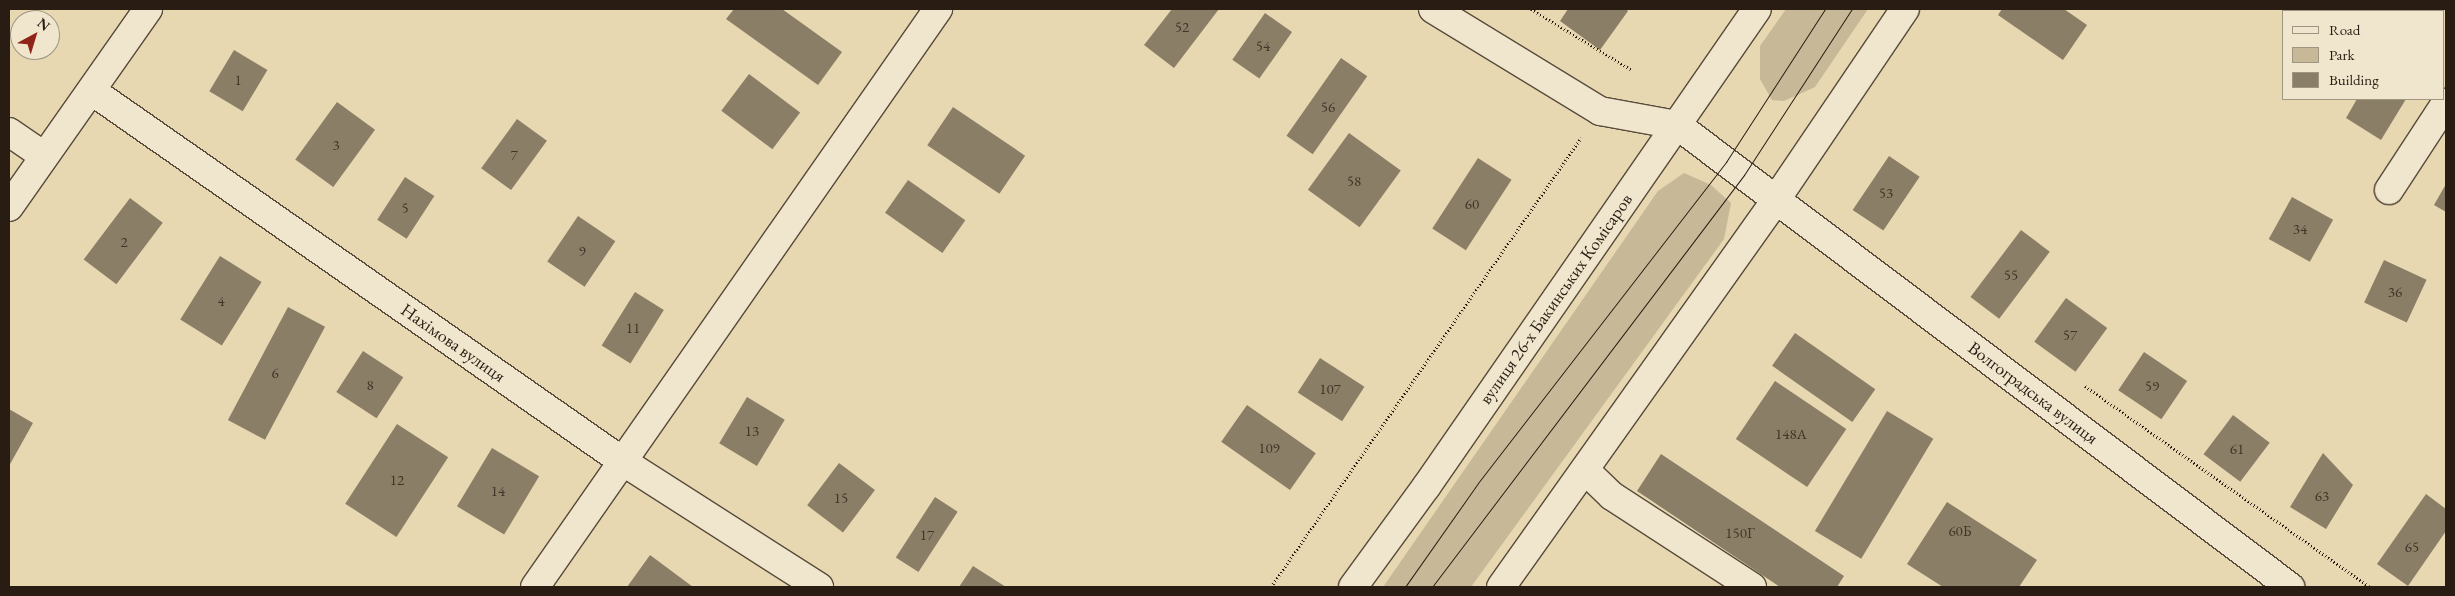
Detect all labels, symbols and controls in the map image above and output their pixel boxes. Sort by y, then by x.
north arrow [10,10,60,60]
legend [2282,10,2445,100]
text: N [34,14,54,35]
house number: 52 [1175,18,1189,36]
text: Road [2329,20,2360,39]
house number: 54 [1256,37,1270,55]
text: Park [2329,45,2355,64]
text: Building [2329,70,2379,89]
house number: 1 [234,71,242,89]
house number: 56 [1321,98,1335,116]
house number: 3 [332,136,340,154]
house number: 7 [510,146,518,164]
house number: 58 [1347,172,1361,190]
house number: 53 [1879,184,1893,202]
street label: вулиця 26-х Бакинських Комісаров [1475,190,1637,408]
house number: 60 [1465,195,1479,213]
house number: 5 [401,199,409,217]
house number: 34 [2293,220,2307,238]
house number: 2 [120,233,128,251]
house number: 9 [578,242,586,260]
house number: 55 [2004,266,2018,284]
house number: 36 [2388,283,2402,301]
house number: 4 [217,292,225,310]
street label: Нахімова вулиця [397,299,509,387]
house number: 11 [626,319,640,337]
house number: 57 [2063,326,2077,344]
street label: Волгоградська вулиця [1964,337,2102,449]
house number: 6 [271,364,279,382]
house number: 8 [366,376,374,394]
house number: 59 [2145,377,2159,395]
house number: 107 [1319,380,1341,398]
house number: 13 [745,422,759,440]
house number: 148А [1775,425,1807,443]
house number: 109 [1258,439,1280,457]
house number: 61 [2230,440,2244,458]
house number: 12 [390,471,404,489]
house number: 14 [491,482,505,500]
house number: 63 [2315,487,2329,505]
house number: 15 [834,489,848,507]
house number: 60Б [1948,522,1972,540]
house number: 150Г [1725,524,1755,542]
house number: 17 [920,526,934,544]
house number: 65 [2405,538,2419,556]

